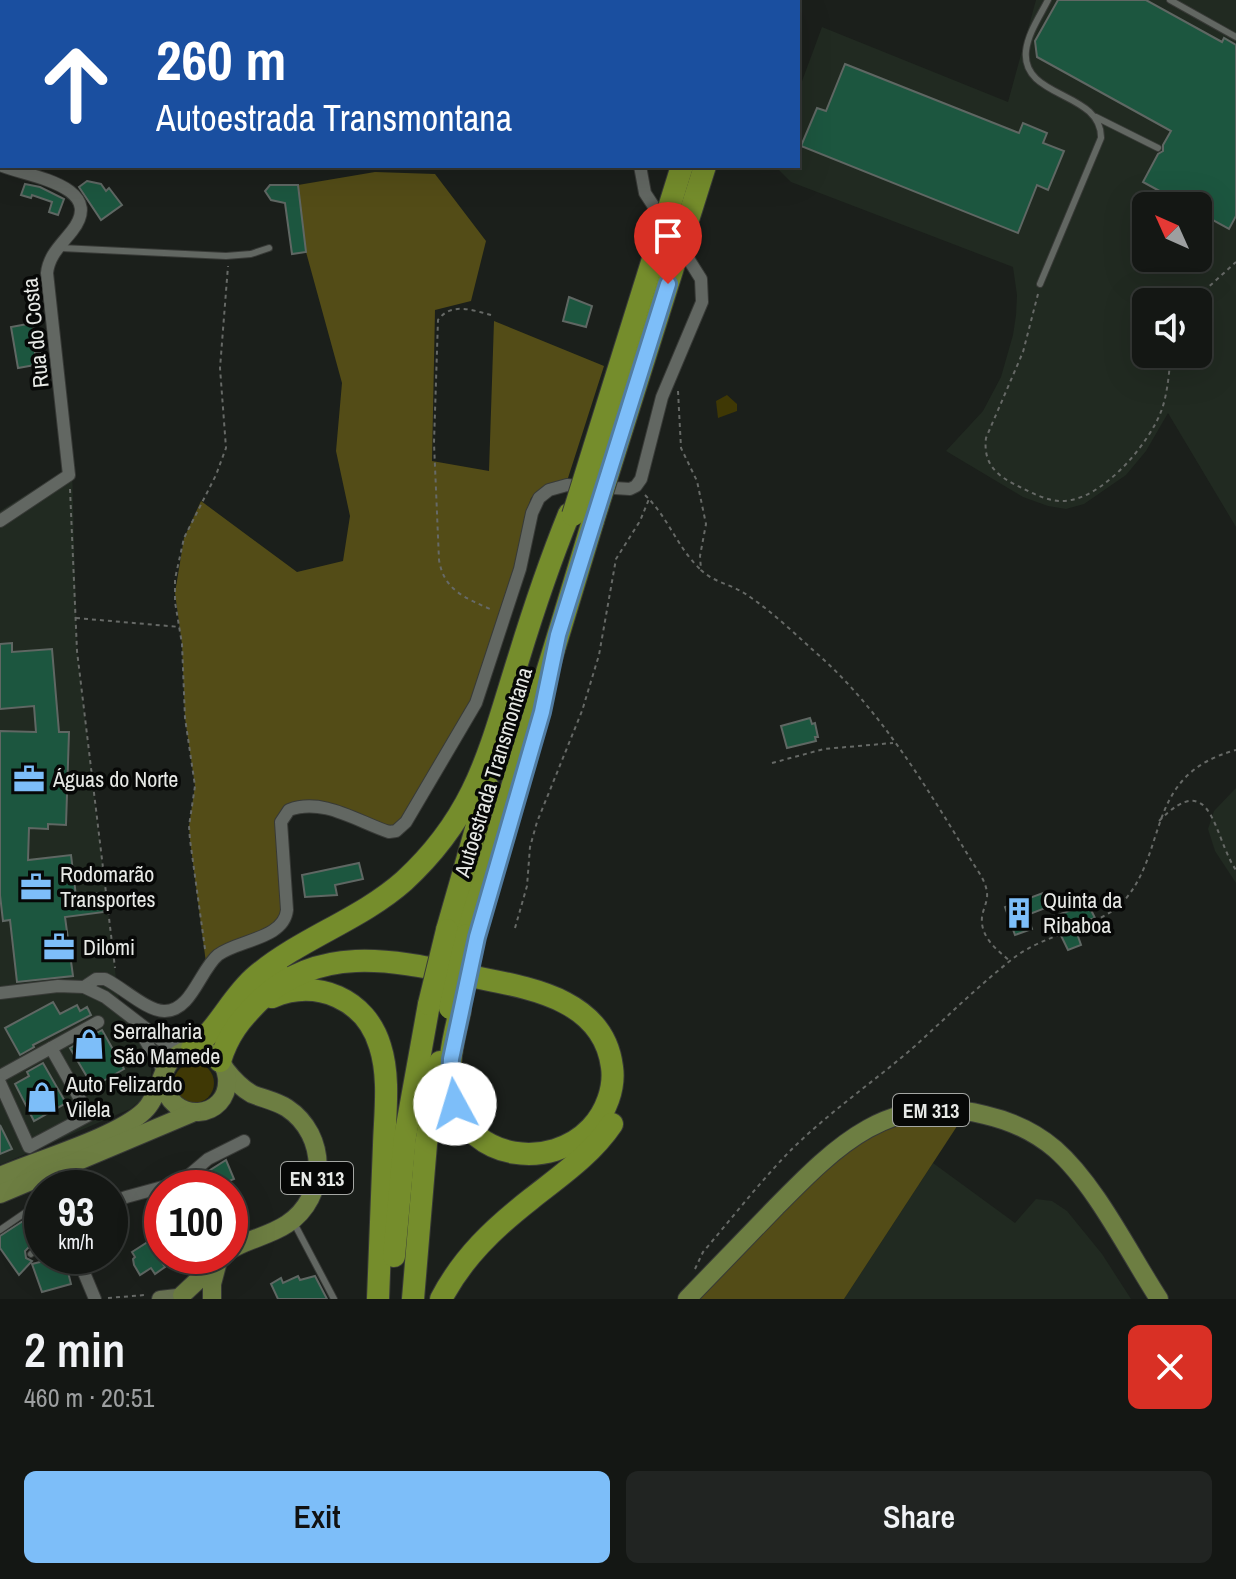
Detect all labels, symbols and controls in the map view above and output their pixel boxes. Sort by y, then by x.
text: 260 m [156,22,286,97]
icon: ahead [24,32,128,136]
text: Autoestrada Transmontana [156,94,512,142]
north arrow [1132,192,1212,272]
map controls [1132,192,1212,368]
pin [634,202,702,284]
icon: arrive [646,214,690,258]
street label: Rua do Costa [14,277,56,389]
button: sound [1132,288,1212,368]
street label: Autoestrada Transmontana [447,664,539,881]
office icon: Águas do Norte [12,762,46,796]
place label: Águas do Norte [52,764,178,794]
place label: Rodomarão Transportes [60,859,156,914]
office icon: Rodomarão Transportes [19,870,53,904]
place label: Quinta da Ribaboa [1043,885,1122,940]
building icon: Quinta da Ribaboa [1002,896,1036,930]
office icon: Dilomi [42,930,76,964]
place label: Dilomi [83,932,135,962]
place label: Serralharia São Mamede [113,1016,220,1071]
shop icon: Serralharia São Mamede [72,1027,106,1061]
position arrow [413,1062,497,1146]
place label: Auto Felizardo Vilela [65,1069,182,1124]
shop icon: Auto Felizardo Vilela [25,1080,59,1114]
road number: EM 313 [893,1094,969,1126]
road number: EN 313 [281,1162,353,1194]
speed limit sign: 100 [144,1170,248,1274]
text: 93 [58,1185,94,1238]
text: km/h [58,1228,94,1255]
text: 2 min [24,1317,125,1382]
button: close [1128,1325,1212,1409]
text: 460 m · 20:51 [24,1380,154,1415]
button: Exit [24,1471,610,1563]
button: Share [626,1471,1212,1563]

